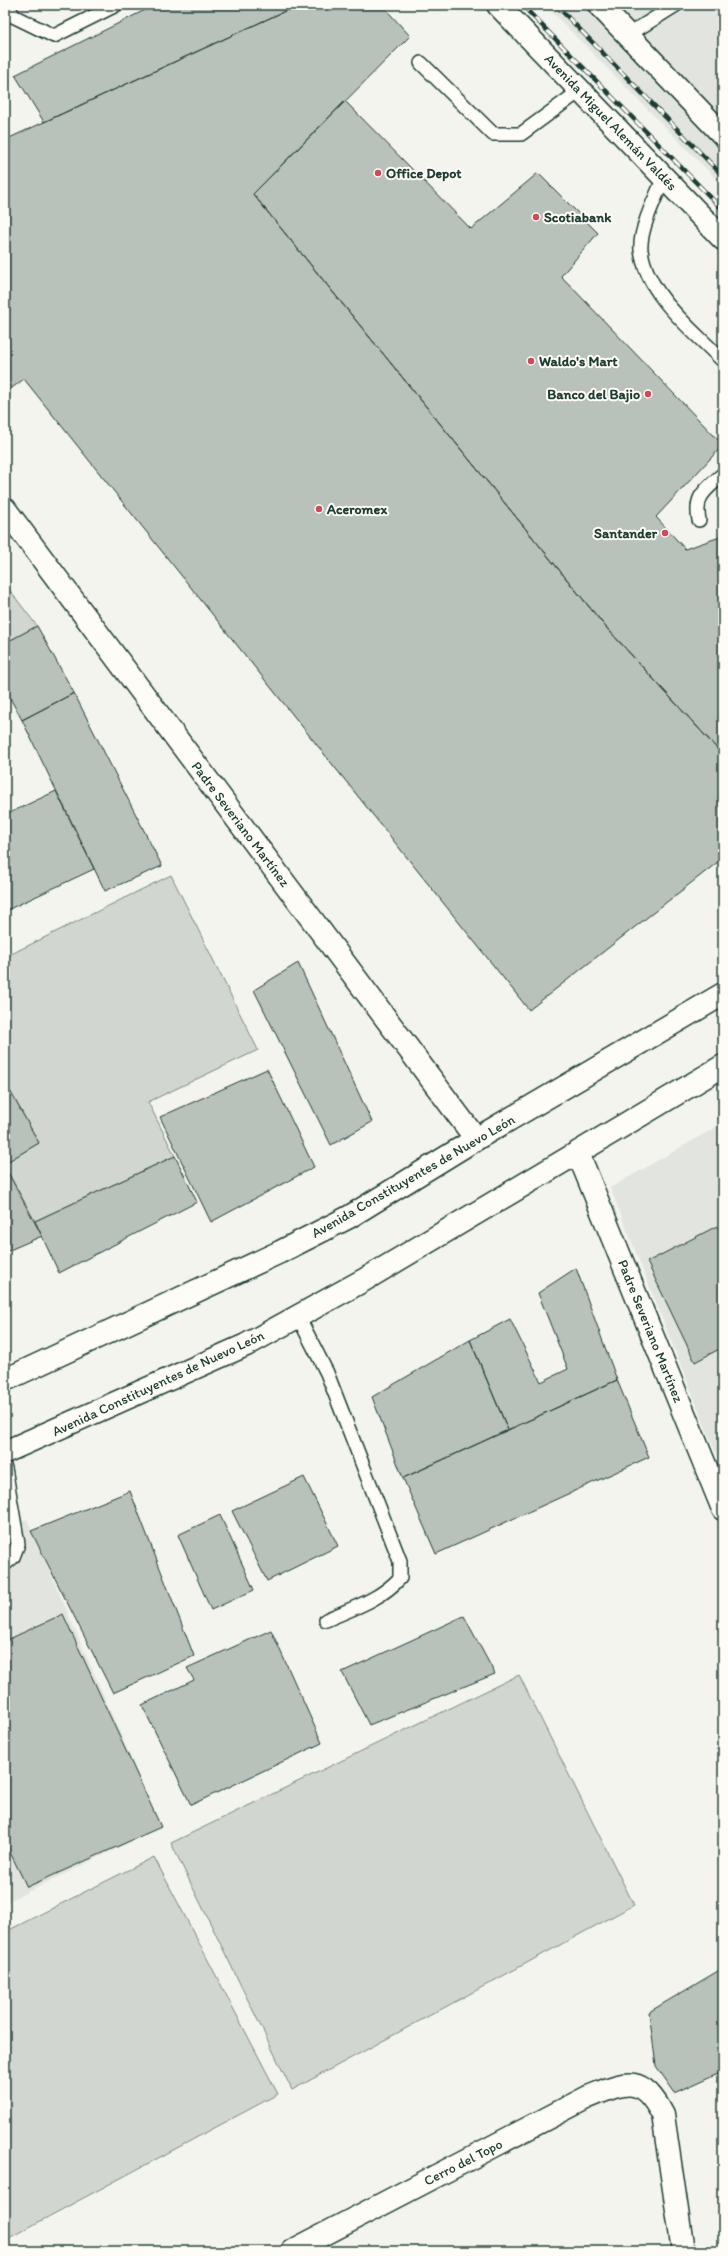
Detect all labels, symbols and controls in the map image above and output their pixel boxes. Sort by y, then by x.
street label: Avenida Miguel Alemán Valdés [541,51,680,194]
place label: Office Depot [386,165,462,182]
marker: Office Depot [373,168,383,178]
place label: Scotiabank [544,209,612,226]
marker: Scotiabank [531,212,541,222]
place label: Waldo's Mart [539,353,618,370]
marker: Waldo's Mart [526,356,536,366]
place label: Banco del Bajio [547,386,640,403]
marker: Banco del Bajio [643,389,653,399]
place label: Aceromex [326,501,388,518]
marker: Aceromex [314,504,324,514]
place label: Santander [594,525,658,542]
marker: Santander [660,528,670,538]
street label: Padre Severiano Martínez [188,758,294,891]
street label: Avenida Constituyentes de Nuevo León [308,1111,518,1242]
street label: Padre Severiano Martínez [614,1257,687,1406]
street label: Avenida Constituyentes de Nuevo León [49,1326,267,1440]
street label: Cerro del Topo [421,2135,505,2190]

